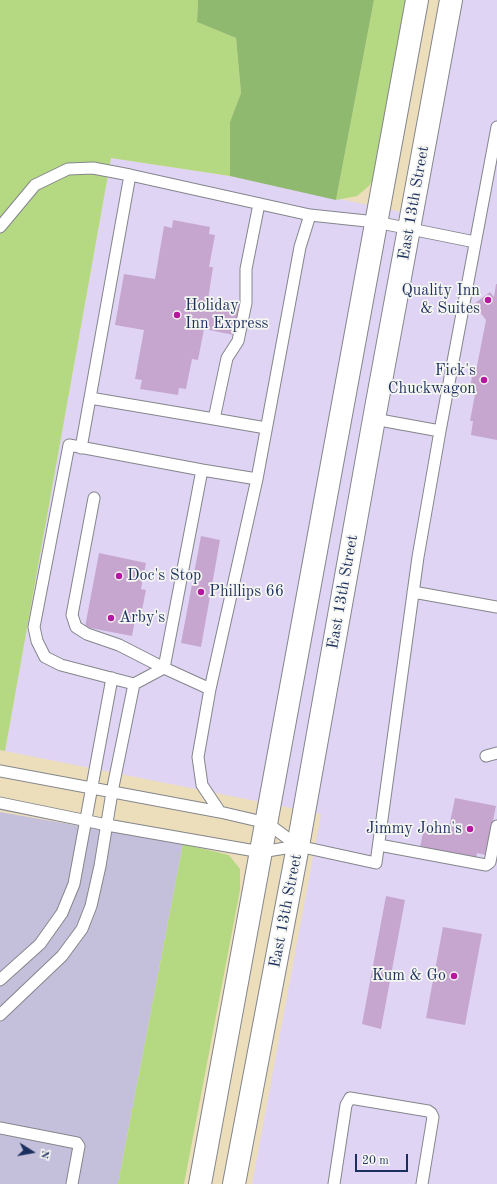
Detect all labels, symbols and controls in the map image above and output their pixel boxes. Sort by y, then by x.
street label: East 13th Street [394,144,434,262]
place label: Quality Inn & Suites [402,281,480,319]
marker: Quality Inn & Suites [483,295,493,305]
place label: Holiday Inn Express [185,296,269,334]
marker: Holiday Inn Express [172,310,182,320]
place label: Fick's Chuckwagon [388,361,476,399]
marker: Fick's Chuckwagon [479,375,489,385]
street label: East 13th Street [323,533,363,651]
place label: Doc's Stop [127,566,201,586]
marker: Doc's Stop [114,571,124,581]
place label: Phillips 66 [209,582,284,602]
marker: Phillips 66 [196,587,206,597]
place label: Arby's [119,608,165,628]
marker: Arby's [106,613,116,623]
place label: Jimmy John's [366,819,462,839]
marker: Jimmy John's [465,824,475,834]
street label: East 13th Street [266,852,306,970]
place label: Kum & Go [372,966,446,986]
marker: Kum & Go [449,971,459,981]
north arrow [12,1132,52,1172]
scale bar [357,1146,410,1172]
text: N [38,1149,50,1160]
text: 20 m [362,1155,389,1167]

